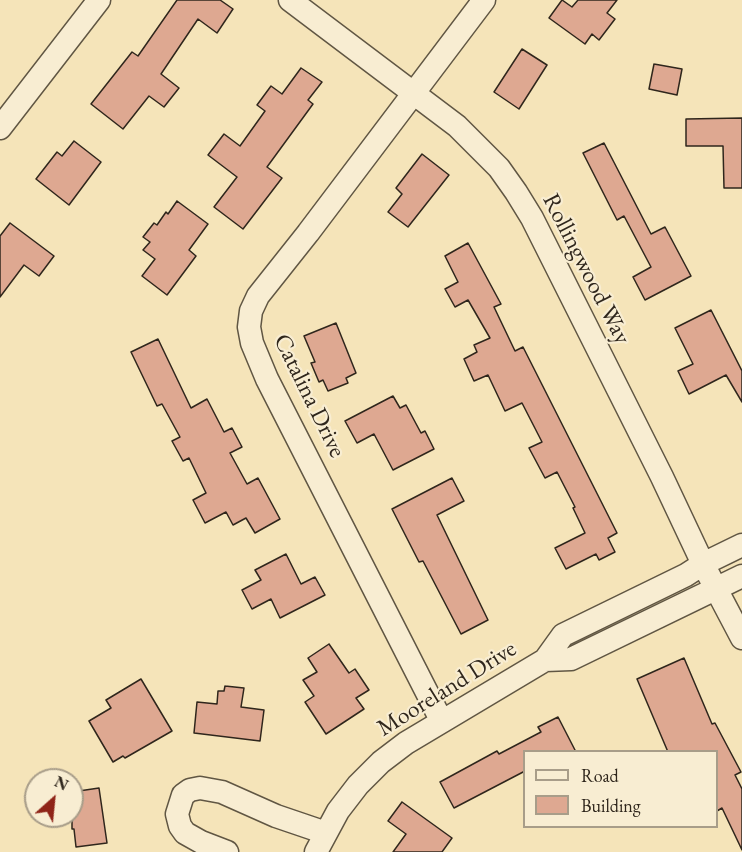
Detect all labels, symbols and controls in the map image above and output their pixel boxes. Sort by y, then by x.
street label: Rollingwood Way [536,189,636,349]
street label: Catalina Drive [267,330,351,462]
street label: Mooreland Drive [372,635,522,743]
legend [523,750,718,828]
text: Road [581,764,619,787]
north arrow [24,768,84,828]
text: N [51,771,72,796]
text: Building [581,794,641,817]

